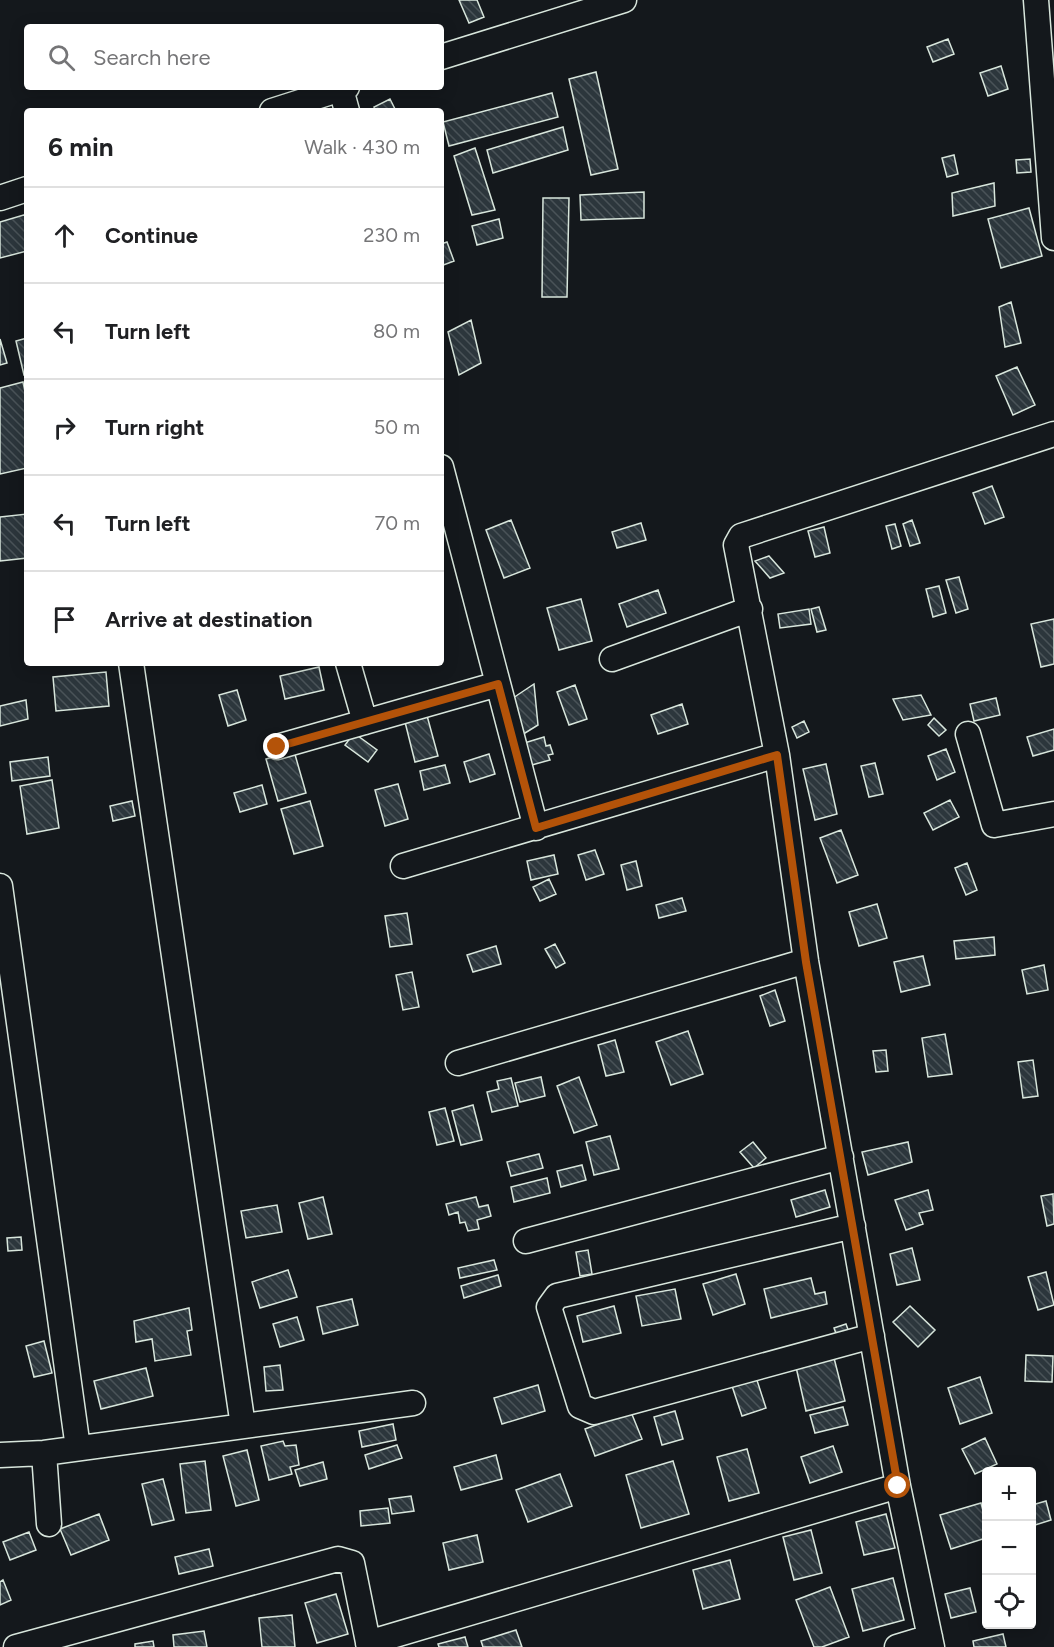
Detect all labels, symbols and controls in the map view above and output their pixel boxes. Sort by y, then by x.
search box [24,24,444,90]
icon: search [45,41,78,74]
text: Search here [93,44,211,71]
text: 6 min [48,131,114,163]
text: Walk · 430 m [304,135,420,159]
icon: ahead [48,219,81,252]
text: Continue [105,222,198,249]
text: 230 m [363,223,420,247]
icon: left [48,315,81,348]
text: Turn left [105,318,191,345]
text: 80 m [373,319,420,343]
icon: right [48,411,81,444]
text: Turn right [105,414,204,441]
text: 50 m [374,415,420,439]
icon: left [48,507,81,540]
text: Turn left [105,510,191,537]
text: 70 m [374,511,420,535]
icon: arrive [48,603,81,636]
text: Arrive at destination [105,606,313,633]
route end [263,733,289,759]
map controls [982,1467,1036,1629]
button: + [982,1467,1036,1521]
route start [884,1472,910,1498]
button: − [982,1521,1036,1575]
button: locate [982,1575,1036,1629]

